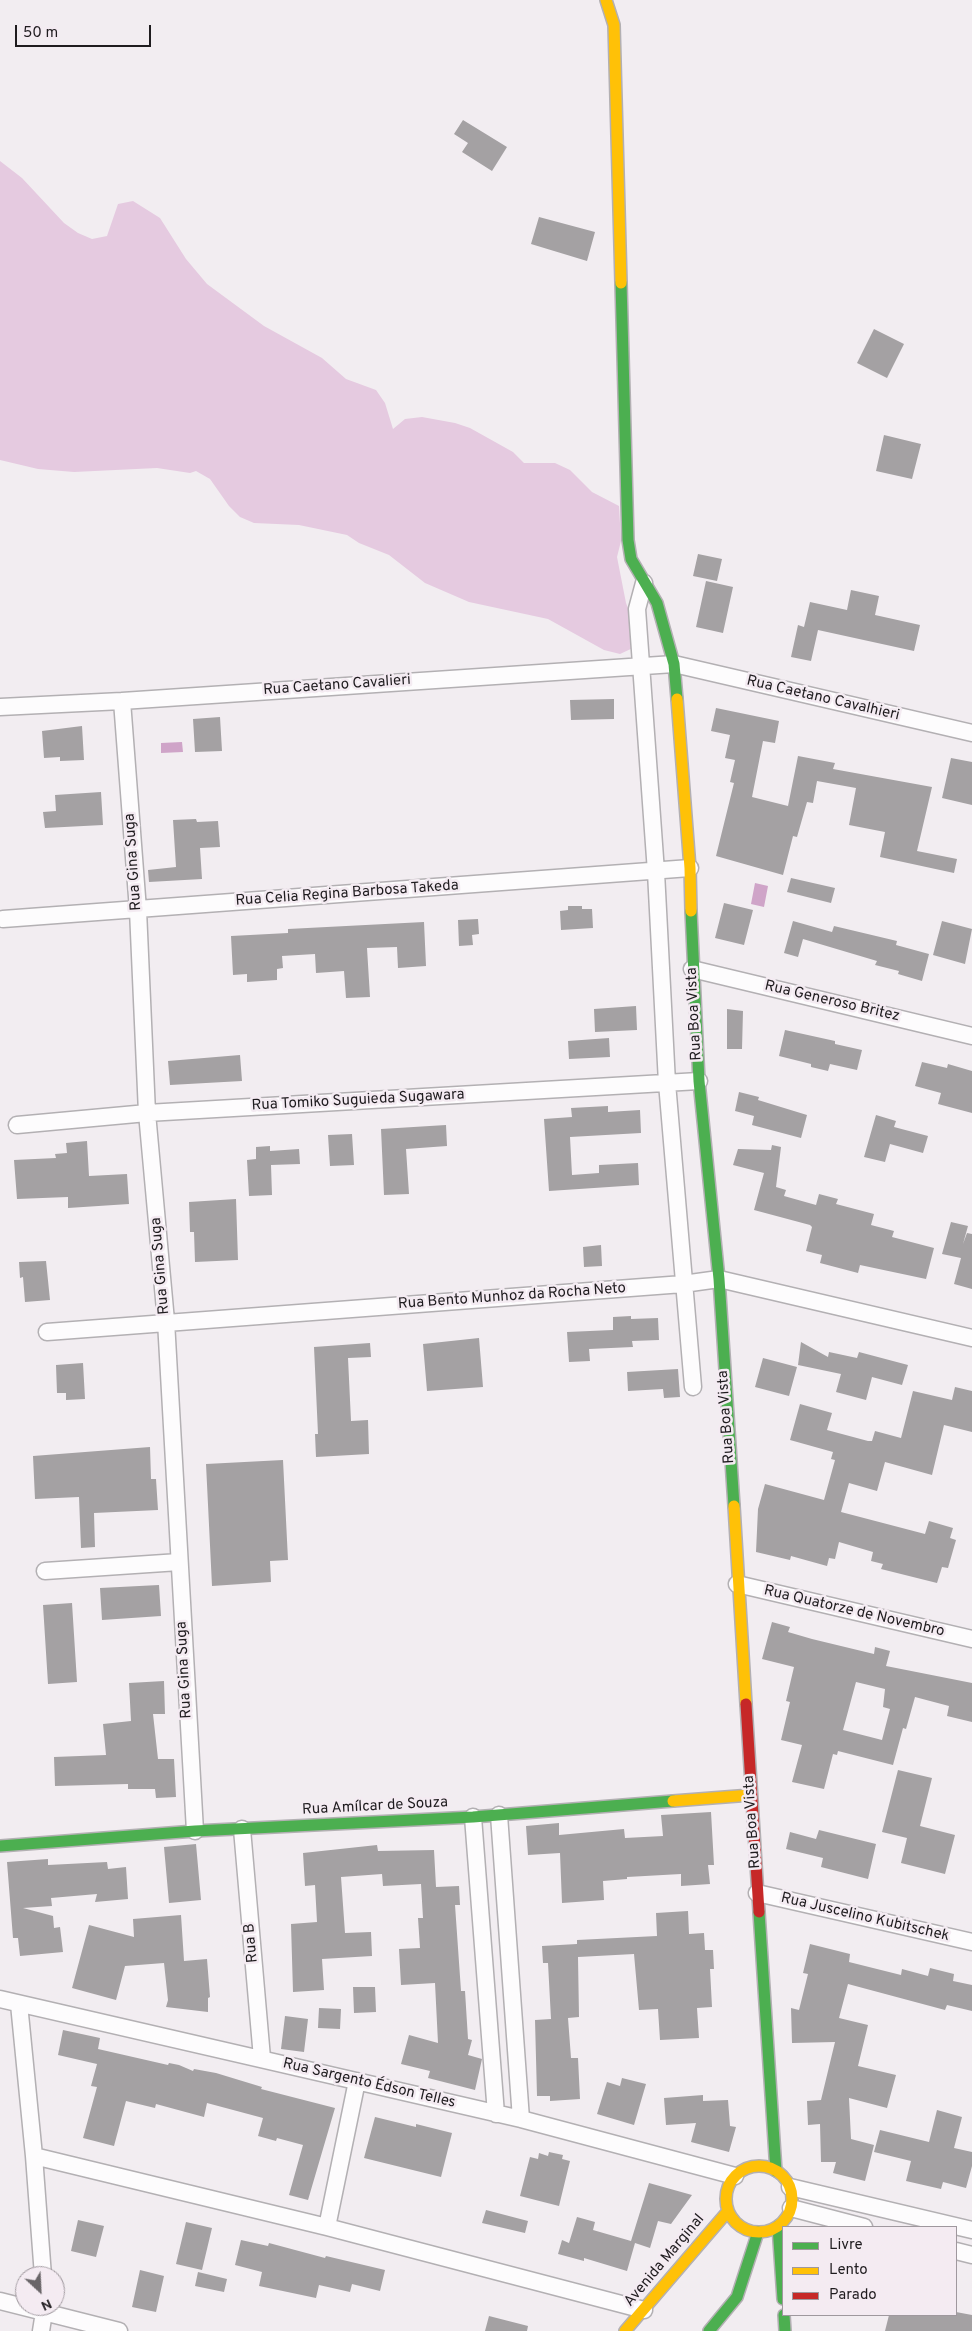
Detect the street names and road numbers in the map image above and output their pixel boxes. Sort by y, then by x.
street label: Rua Caetano Cavalieri [263,672,411,700]
street label: Rua Caetano Cavalhieri [745,673,901,725]
street label: Rua Gina Suga [122,813,146,911]
street label: Rua Celia Regina Barbosa Takeda [235,877,459,911]
street label: Rua Boa Vista [684,967,706,1061]
street label: Rua Generoso Britez [763,978,901,1026]
street label: Rua Tomiko Suguieda Sugawara [251,1086,465,1116]
street label: Rua Gina Suga [148,1217,174,1315]
street label: Rua Bento Munhoz da Rocha Neto [397,1280,627,1314]
street label: Rua Boa Vista [715,1370,739,1464]
street label: Rua Quatorze de Novembro [762,1582,946,1642]
street label: Rua Gina Suga [173,1621,197,1719]
street label: Rua Boa Vista [741,1775,765,1869]
street label: Rua Amílcar de Souza [302,1794,448,1820]
street label: Rua Juscelino Kubitschek [779,1890,951,1946]
street label: Rua B [241,1923,263,1963]
street label: Rua Sargento Édson Telles [281,2055,457,2113]
street label: Avenida Marginal [621,2211,709,2311]

